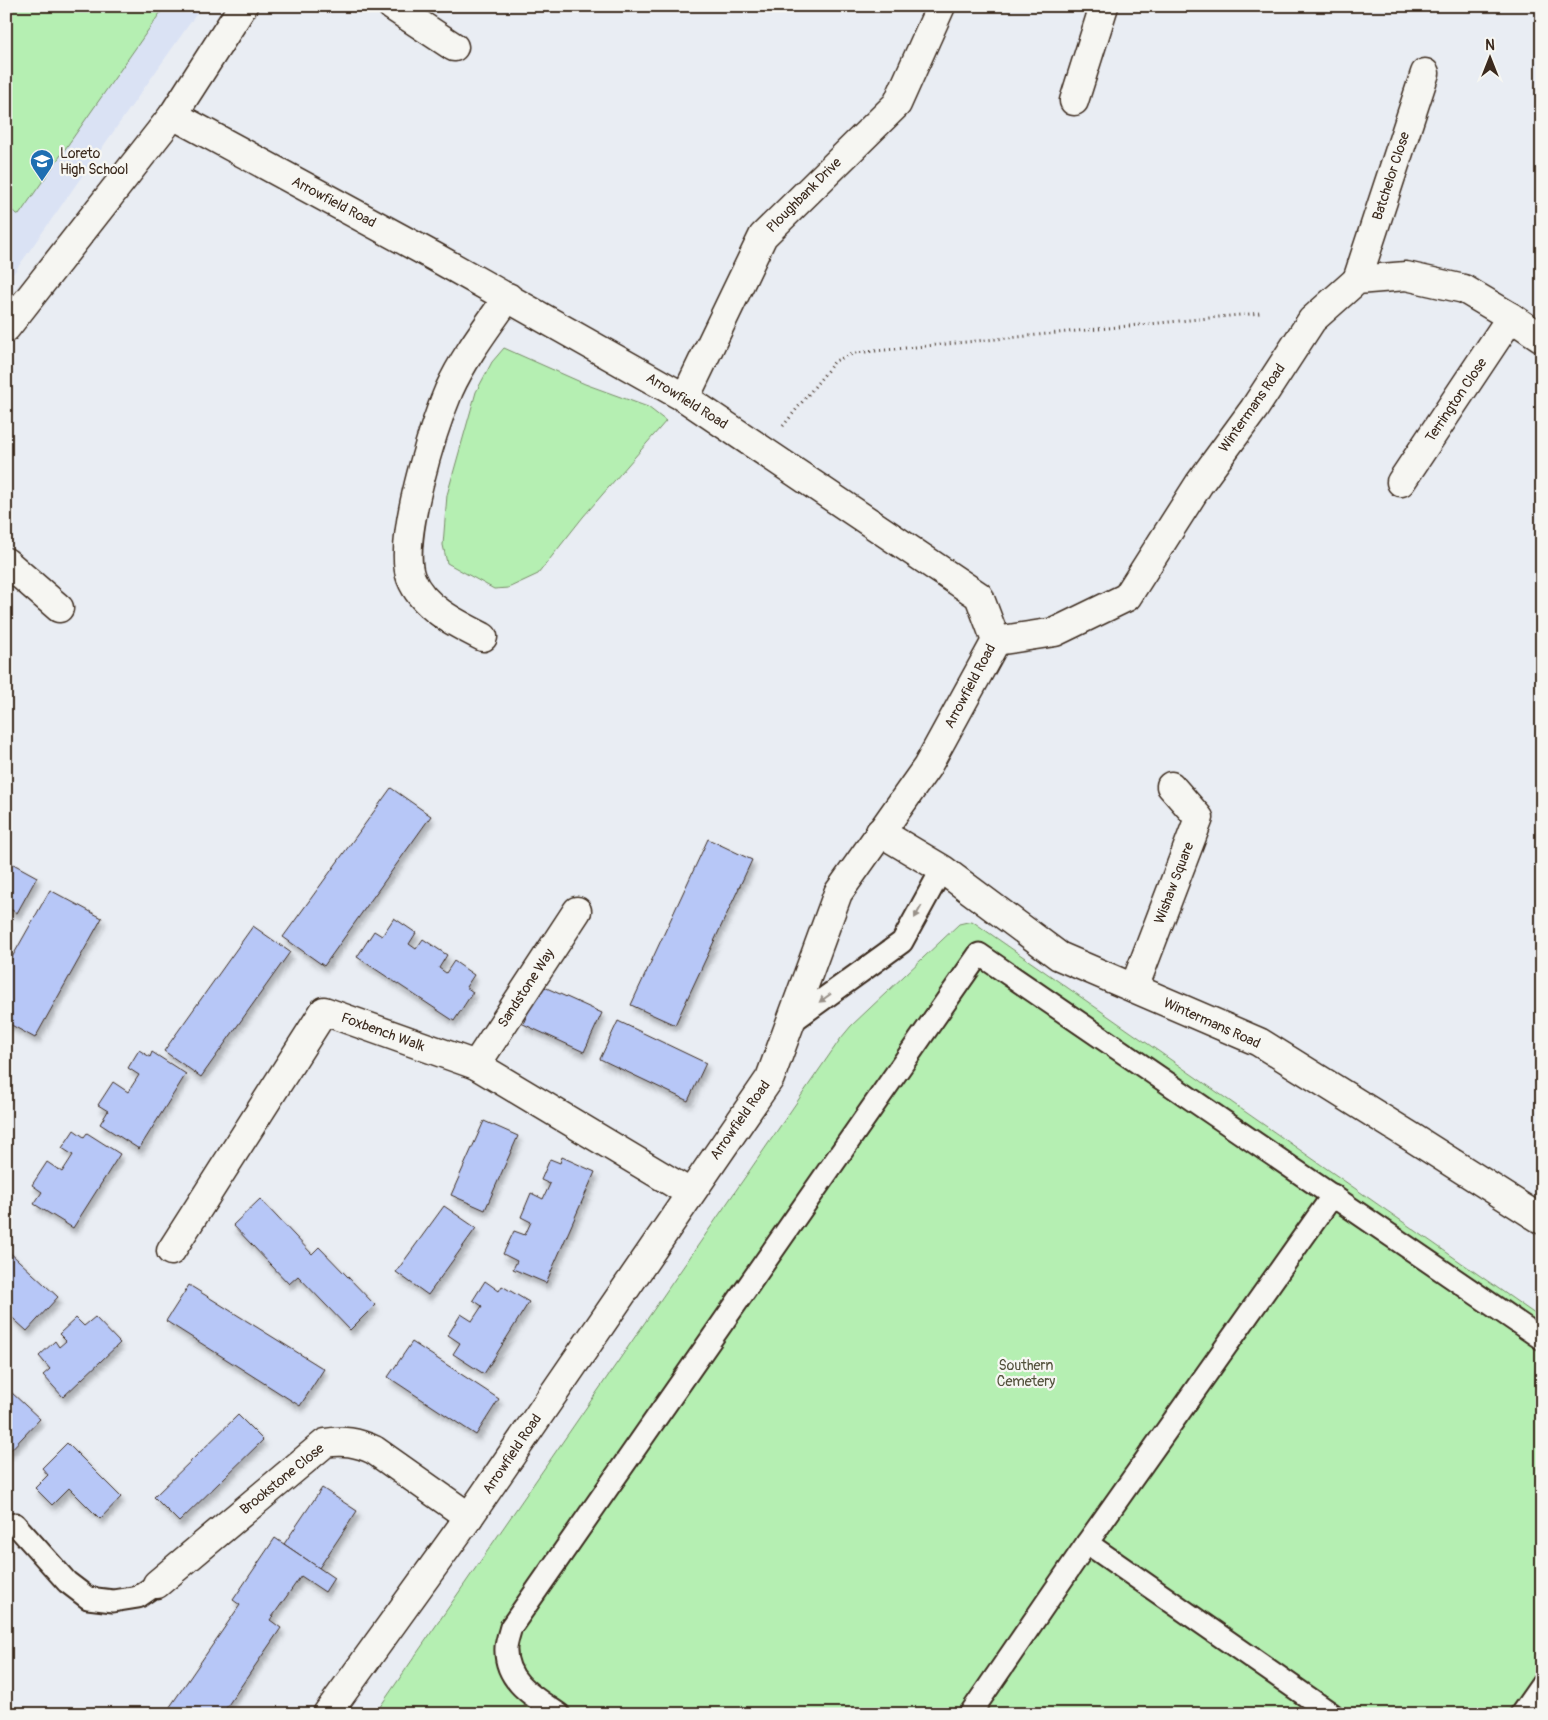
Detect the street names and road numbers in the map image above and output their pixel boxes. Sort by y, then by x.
street label: Batchelor Close [1369,130,1413,222]
street label: Ploughbank Drive [763,154,845,236]
street label: Arrowfield Road [289,173,379,231]
street label: Terrington Close [1422,355,1490,445]
street label: Wintermans Road [1215,360,1289,456]
street label: Arrowfield Road [643,369,731,433]
street label: Arrowfield Road [941,641,999,731]
street label: Wishaw Square [1151,840,1197,926]
street label: Sandstone Way [494,945,558,1031]
street label: Wintermans Road [1161,994,1263,1052]
street label: Foxbench Walk [339,1009,427,1055]
street label: Arrowfield Road [706,1077,774,1163]
street label: Arrowfield Road [479,1411,545,1497]
street label: Brookstone Close [237,1440,328,1518]

